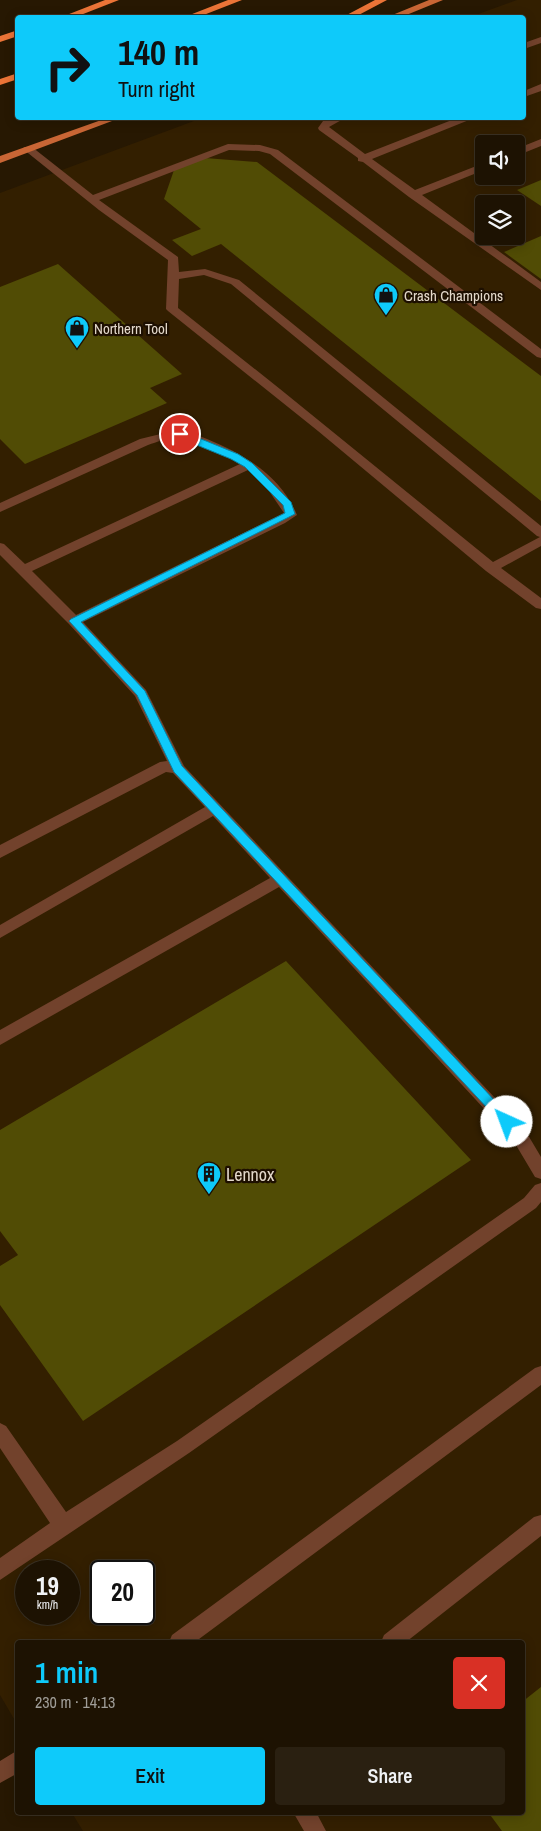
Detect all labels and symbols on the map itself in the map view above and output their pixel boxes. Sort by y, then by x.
shop icon: Crash Champions [373,282,399,316]
place label: Crash Champions [404,285,503,306]
shop icon: Northern Tool [64,315,90,349]
place label: Northern Tool [94,318,168,339]
pin [159,413,201,455]
position arrow [480,1095,532,1147]
building icon: Lennox [196,1161,222,1195]
place label: Lennox [226,1162,275,1187]
speed limit sign: 20 [90,1560,155,1625]

